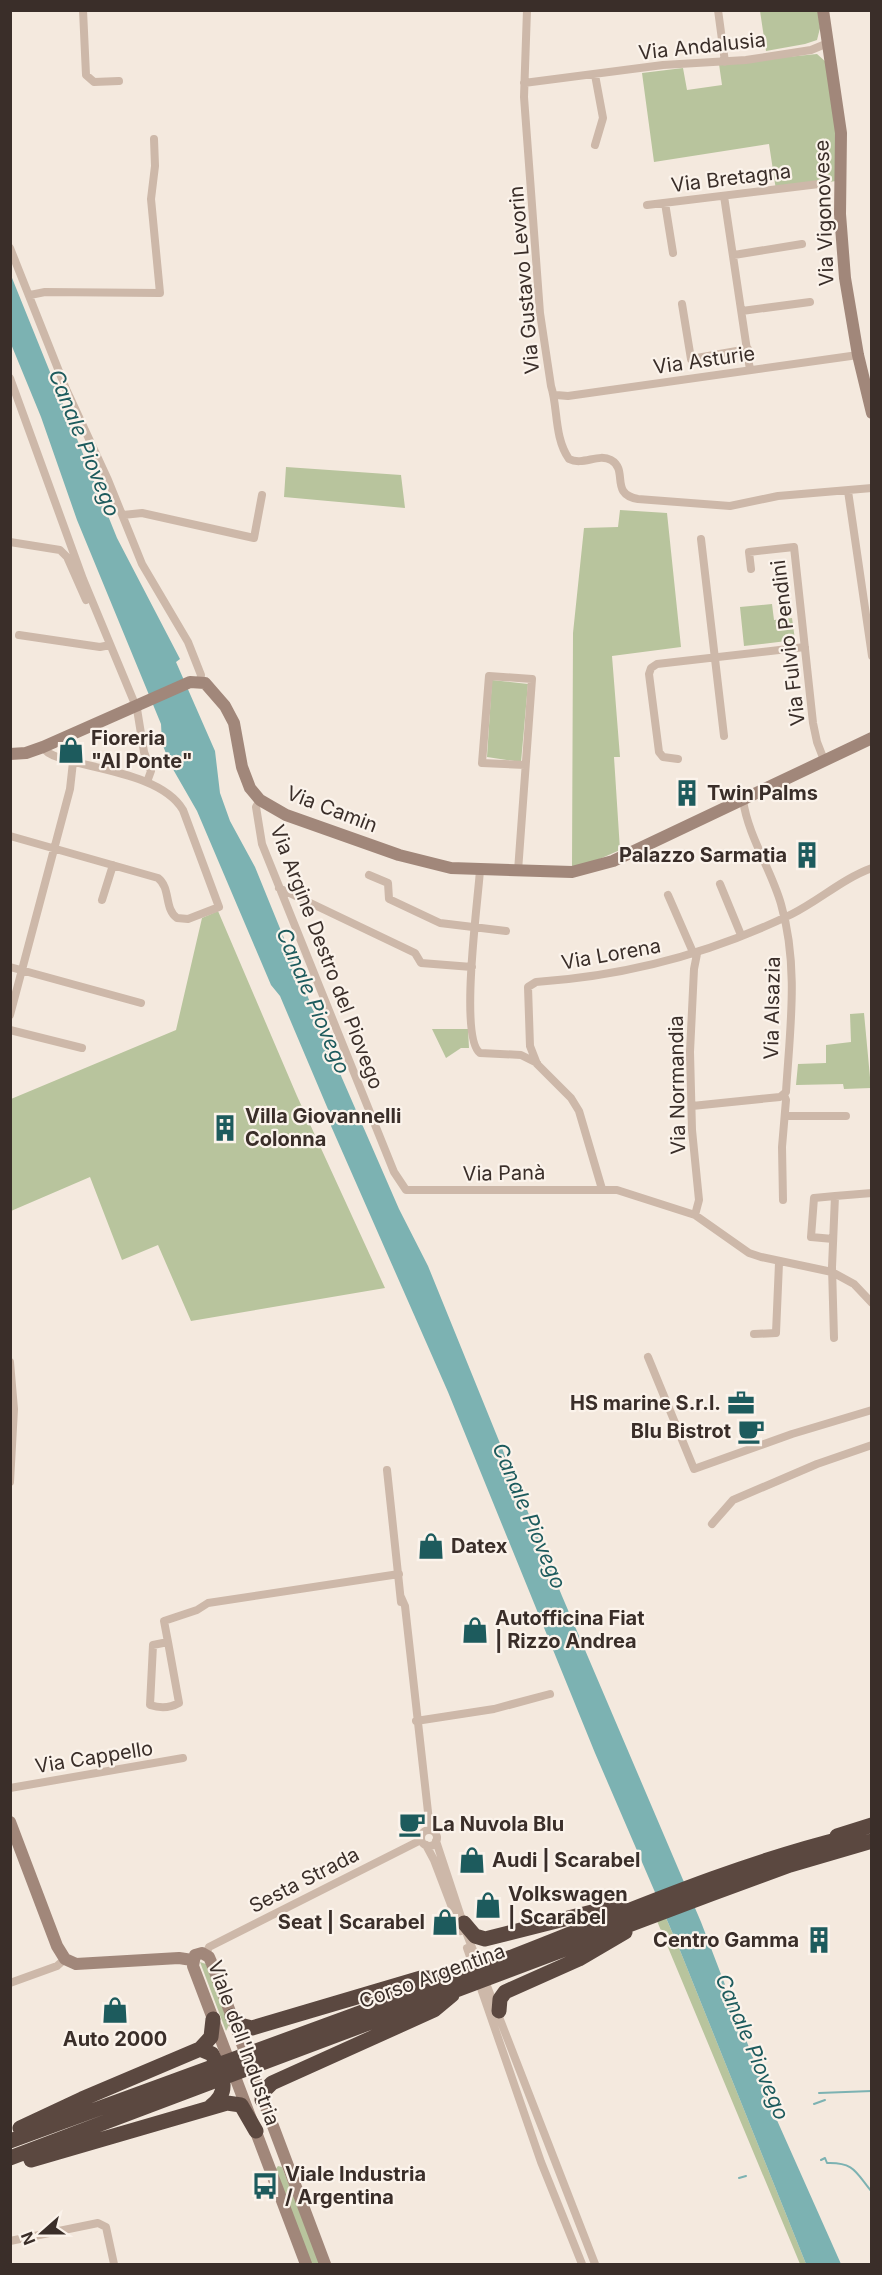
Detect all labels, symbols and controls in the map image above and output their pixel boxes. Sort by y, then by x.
street label: Via Andalusia [637,27,767,65]
street label: Via Vigonovese [809,139,839,287]
street label: Via Bretagna [670,159,792,197]
street label: Via Gustavo Levorin [504,185,544,375]
street label: Via Asturie [652,341,756,379]
water label: Canale Piovego [44,366,125,520]
street label: Via Fulvio Pendini [766,559,810,727]
place label: Fioreria "Al Ponte" [91,726,193,773]
shop icon: Fioreria "Al Ponte" [56,735,86,765]
building icon: Twin Palms [672,778,702,808]
street label: Via Camin [283,781,381,837]
place label: Twin Palms [707,781,818,805]
street label: Via Argine Destro del Piovego [265,821,389,1093]
building icon: Palazzo Sarmatia [792,840,822,870]
place label: Palazzo Sarmatia [619,843,787,867]
water label: Canale Piovego [271,924,355,1078]
street label: Via Lorena [559,933,663,975]
street label: Via Alsazia [759,956,785,1060]
street label: Via Normandia [664,1015,690,1155]
place label: Villa Giovannelli Colonna [245,1104,401,1151]
building icon: Villa Giovannelli Colonna [210,1113,240,1143]
street label: Via Panà [463,1160,545,1186]
office icon: HS marine S.r.l. [726,1388,756,1418]
place label: HS marine S.r.l. [570,1391,721,1415]
cafe icon: Blu Bistrot [736,1416,766,1446]
place label: Blu Bistrot [631,1419,731,1443]
water label: Canale Piovego [487,1439,571,1593]
shop icon: Datex [416,1531,446,1561]
place label: Datex [451,1534,508,1558]
place label: Autofficina Fiat | Rizzo Andrea [495,1606,645,1653]
shop icon: Autofficina Fiat | Rizzo Andrea [460,1615,490,1645]
street label: Via Cappello [33,1736,155,1778]
cafe icon: La Nuvola Blu [397,1809,427,1839]
place label: La Nuvola Blu [432,1812,564,1836]
street label: Sesta Strada [245,1842,363,1918]
shop icon: Audi | Scarabel [457,1845,487,1875]
place label: Audi | Scarabel [492,1848,640,1872]
place label: Volkswagen | Scarabel [508,1882,628,1929]
shop icon: Volkswagen | Scarabel [473,1890,503,1920]
shop icon: Seat | Scarabel [430,1907,460,1937]
place label: Seat | Scarabel [278,1910,425,1934]
building icon: Centro Gamma [804,1925,834,1955]
place label: Centro Gamma [653,1928,799,1952]
street label: Corso Argentina [356,1938,508,2014]
street label: Viale dell'Industria [203,1957,285,2129]
water label: Canale Piovego [710,1970,794,2124]
shop icon: Auto 2000 [100,1995,130,2025]
place label: Auto 2000 [63,2027,167,2051]
place label: Viale Industria / Argentina [285,2162,426,2209]
bus stop icon: Viale Industria / Argentina [250,2171,280,2201]
north arrow [12,2203,72,2263]
text: N [16,2229,40,2248]

